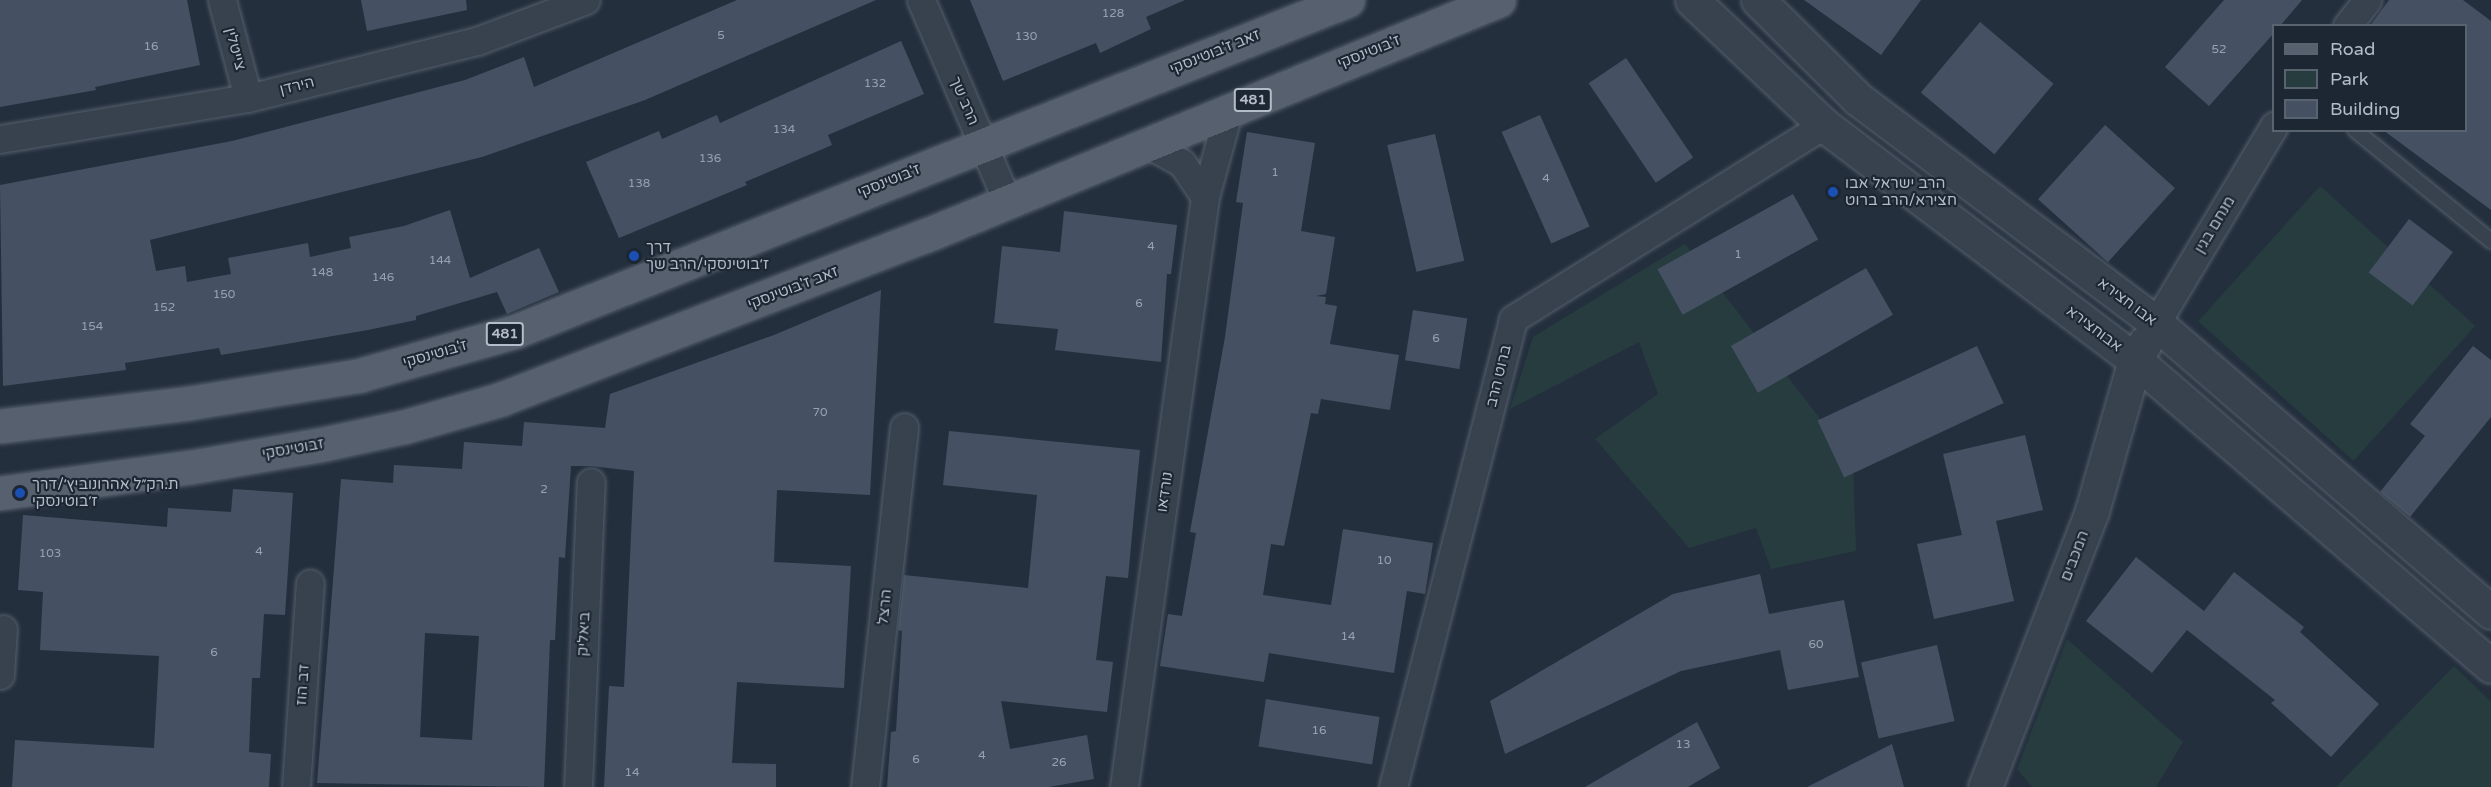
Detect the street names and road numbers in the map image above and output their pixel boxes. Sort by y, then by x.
street label: צייטלין [221,26,249,72]
street label: זאב ז'בוטינסקי [1167,26,1263,78]
street label: ז'בוטינסקי [1335,31,1403,73]
street label: הירדן [278,73,316,99]
street label: הרב שך [946,74,982,128]
road number: 481 [1234,89,1272,111]
street label: ז'בוטינסקי [855,160,923,202]
street label: מנחם בגין [2191,193,2239,257]
street label: זאב ז'בוטינסקי [745,262,841,314]
street label: אבו חצירא [2094,274,2160,330]
street label: אבוחצירא [2063,302,2125,356]
road number: 481 [486,323,524,345]
street label: ז'בוטינסקי [401,336,469,372]
street label: ברוט הרב [1483,343,1515,409]
street label: זבוטינסקי [261,435,325,463]
street label: נורדאו [1153,471,1177,513]
street label: המכבים [2057,528,2093,584]
street label: הרצל [874,588,896,626]
street label: ביאליק [574,611,594,657]
street label: דב הוז [293,664,313,706]

